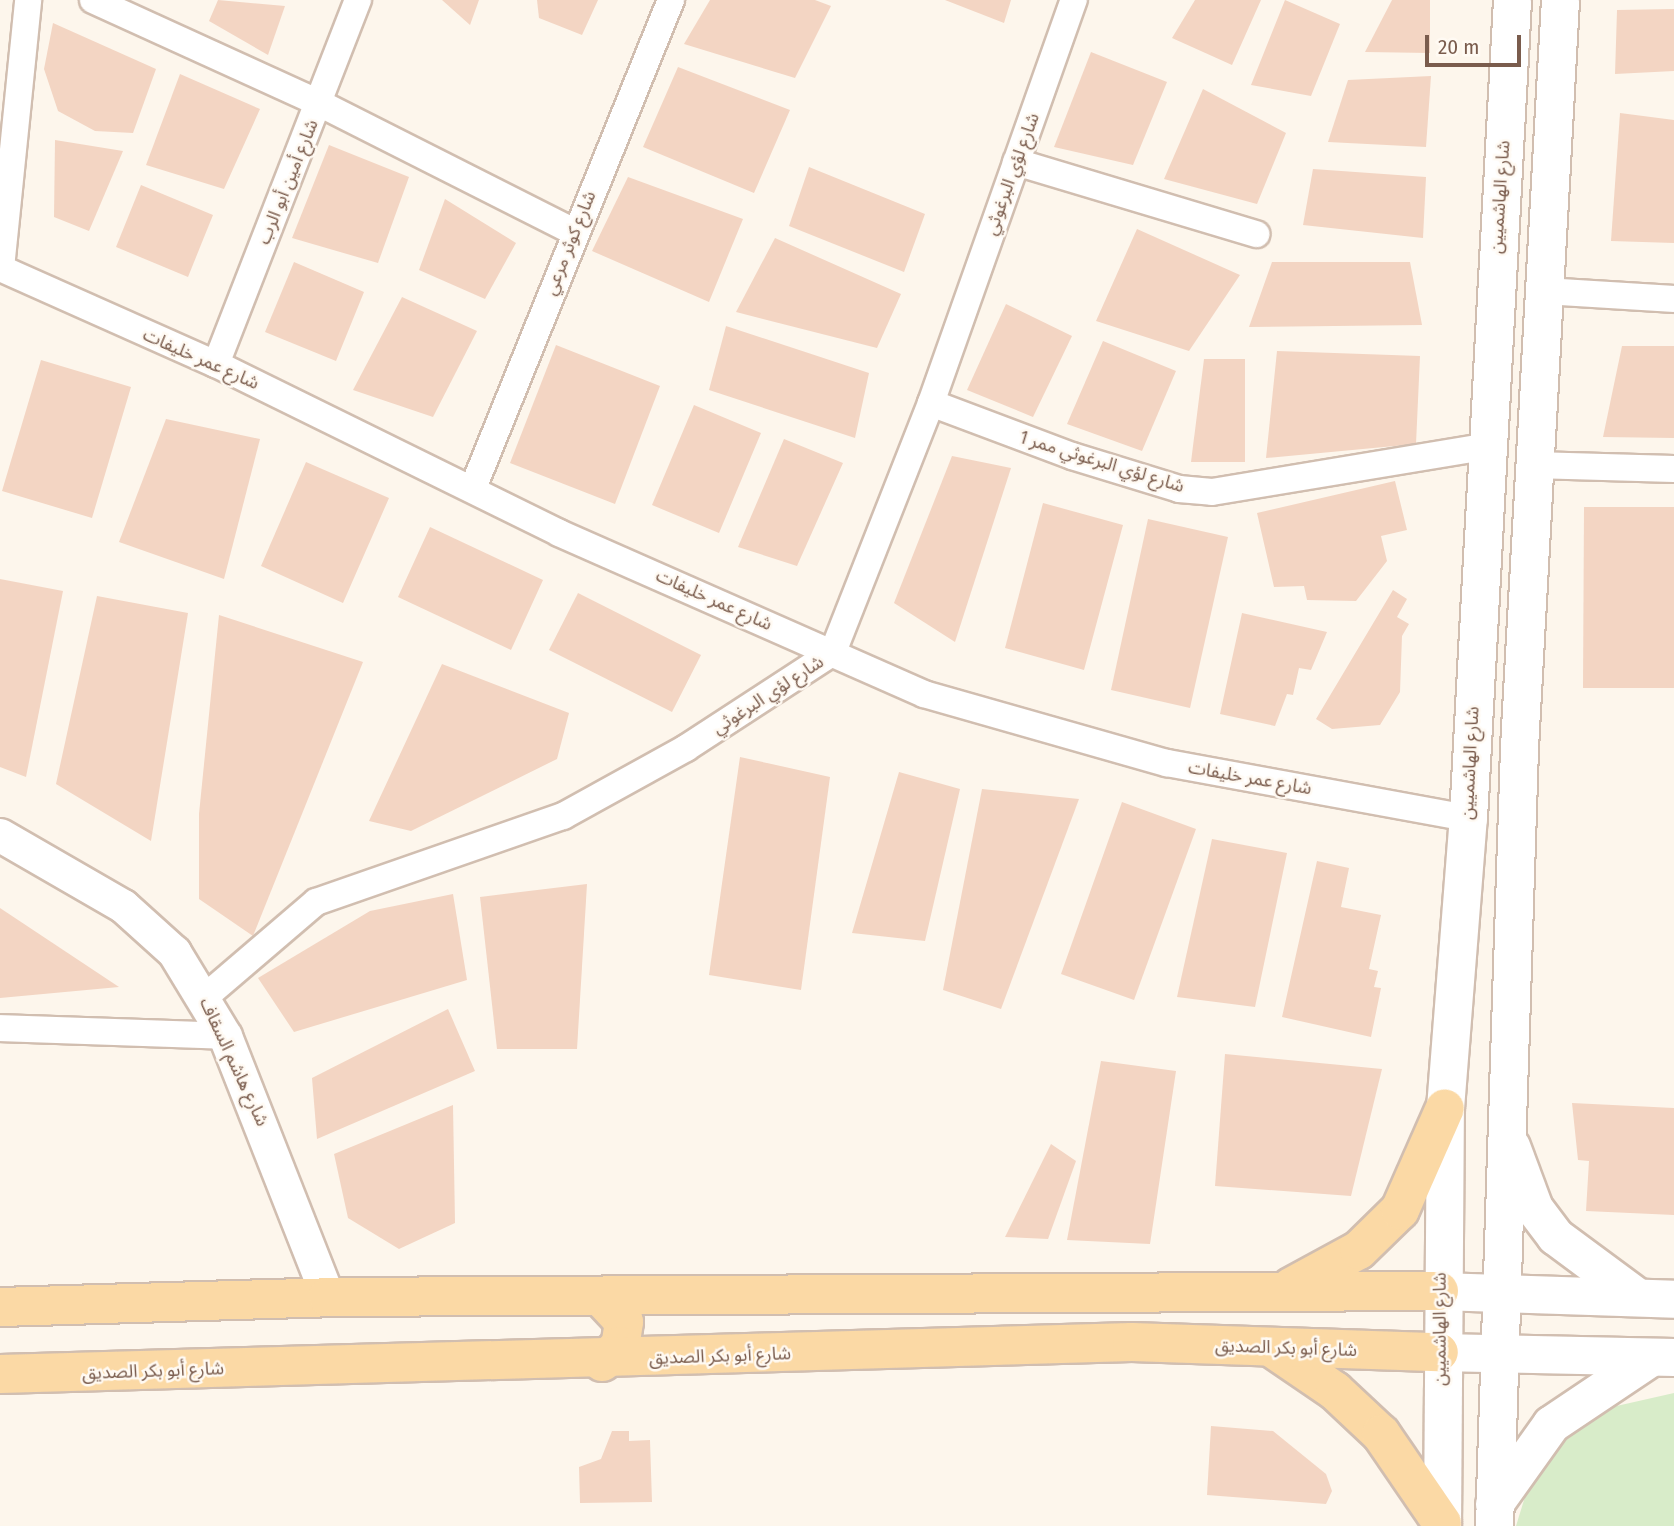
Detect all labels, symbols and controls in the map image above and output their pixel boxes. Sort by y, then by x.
scale bar [1429,21,1525,65]
text: 20 m [1438,34,1479,60]
street label: شارع لؤي البرغوثي [980,110,1044,238]
street label: شارع أمين أبو الرب [253,116,323,248]
street label: شارع الهاشميين [1485,140,1515,254]
street label: شارع كوثر مرعي [539,188,601,298]
street label: شارع عمر خليفات [140,324,262,394]
street label: شارع لؤي البرغوثي ممر 1 [1017,427,1187,497]
street label: شارع عمر خليفات [653,565,775,635]
street label: شارع لؤي البرغوثي [708,651,828,739]
street label: شارع الهاشميين [1456,706,1484,820]
street label: شارع عمر خليفات [1187,757,1313,799]
street label: شارع هاشم السقاف [195,994,273,1130]
street label: شارع الهاشميين [1429,1272,1451,1386]
street label: شارع أبو بكر الصديق [1215,1335,1357,1361]
street label: شارع أبو بكر الصديق [649,1343,791,1369]
street label: شارع أبو بكر الصديق [82,1358,224,1384]

